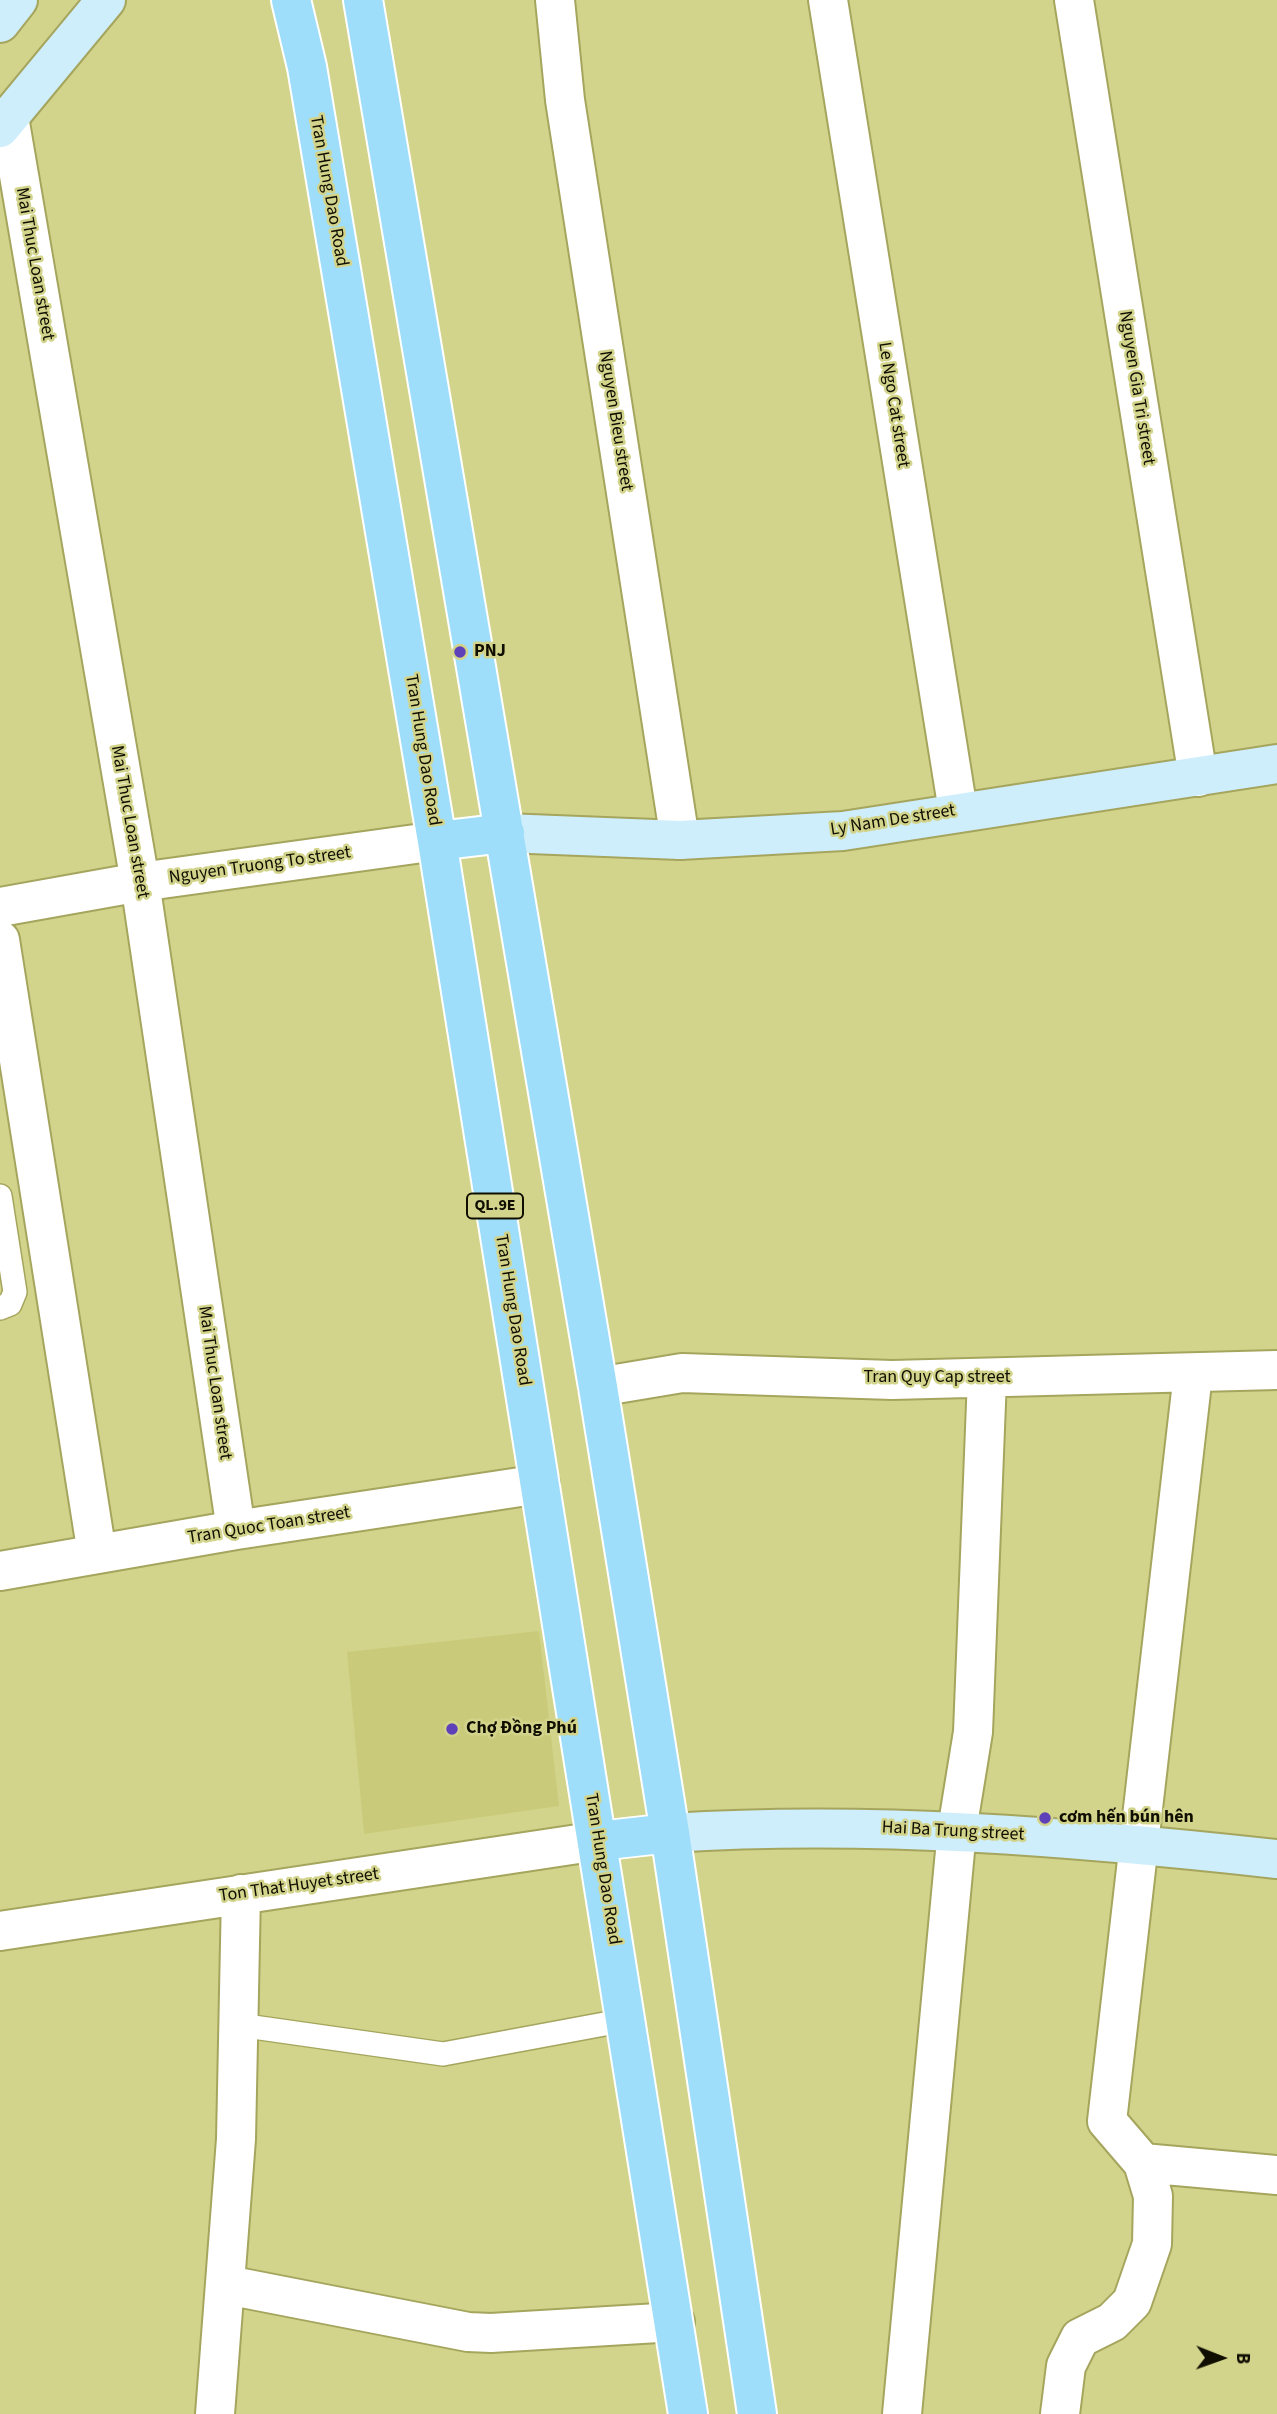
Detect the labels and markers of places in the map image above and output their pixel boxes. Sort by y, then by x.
place label: PNJ [474,641,506,663]
marker: PNJ [452,644,468,660]
place label: Chợ Đồng Phú [466,1718,577,1740]
marker: Chợ Đồng Phú [444,1721,460,1737]
place label: cơm hến bún hên [1059,1807,1194,1829]
marker: cơm hến bún hên [1037,1810,1053,1826]

